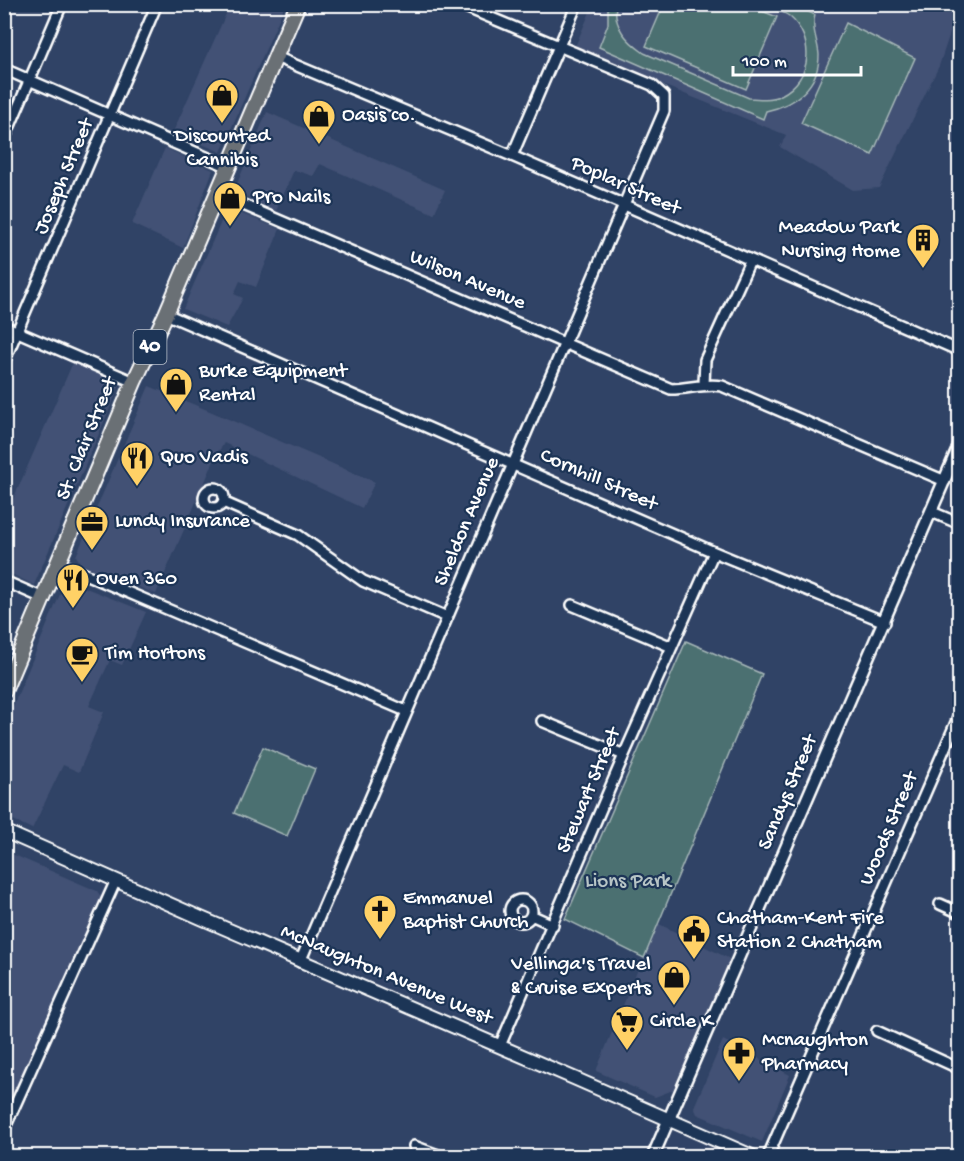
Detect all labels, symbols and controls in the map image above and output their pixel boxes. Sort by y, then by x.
scale bar [733,39,860,77]
text: 100 m [741,52,787,73]
shop icon: Discounted Cannibis [204,77,240,124]
shop icon: Oasis co. [301,98,337,145]
place label: Oasis co. [342,104,416,129]
street label: Joseph Street [29,113,102,239]
place label: Discounted Cannibis [172,125,271,174]
street label: Poplar Street [565,151,686,223]
shop icon: Pro Nails [212,180,248,227]
place label: Pro Nails [252,186,331,211]
place label: Meadow Park Nursing Home [778,216,903,265]
building icon: Meadow Park Nursing Home [905,222,941,269]
street label: Wilson Avenue [405,245,530,317]
road number: 40 [134,330,166,364]
place label: Burke Equipment Rental [198,360,349,409]
shop icon: Burke Equipment Rental [158,366,194,413]
street label: St. Clair Street [52,372,125,504]
restaurant icon: Quo Vadis [119,440,155,487]
street label: Cornhill Street [535,444,663,519]
place label: Quo Vadis [160,446,249,471]
street label: Sheldon Avenue [430,453,507,590]
office icon: Lundy Insurance [74,504,110,551]
place label: Lundy Insurance [115,510,251,535]
restaurant icon: Oven 360 [55,562,91,609]
place label: Oven 360 [96,568,177,593]
cafe icon: Tim Hortons [64,636,100,683]
place label: Tim Hortons [104,642,206,667]
street label: Stewart Street [552,722,629,858]
street label: Sandys Street [754,729,825,854]
street label: Woods Street [855,766,926,889]
park label: Lions Park [585,870,674,895]
place label: Emmanuel Baptist Church [402,887,529,936]
church icon: Emmanuel Baptist Church [362,893,398,940]
place label: Chatham-Kent Fire Station 2 Chatham [717,907,885,956]
public building icon: Chatham-Kent Fire Station 2 Chatham [676,913,712,960]
street label: McNaughton Avenue West [276,920,498,1033]
place label: Vellinga's Travel & Cruise Experts [510,953,652,1002]
shop icon: Vellinga's Travel & Cruise Experts [656,959,692,1006]
supermarket icon: Circle K [609,1004,645,1051]
place label: Circle K [650,1010,715,1035]
place label: Mcnaughton Pharmacy [761,1029,868,1078]
pharmacy icon: Mcnaughton Pharmacy [721,1035,757,1082]

